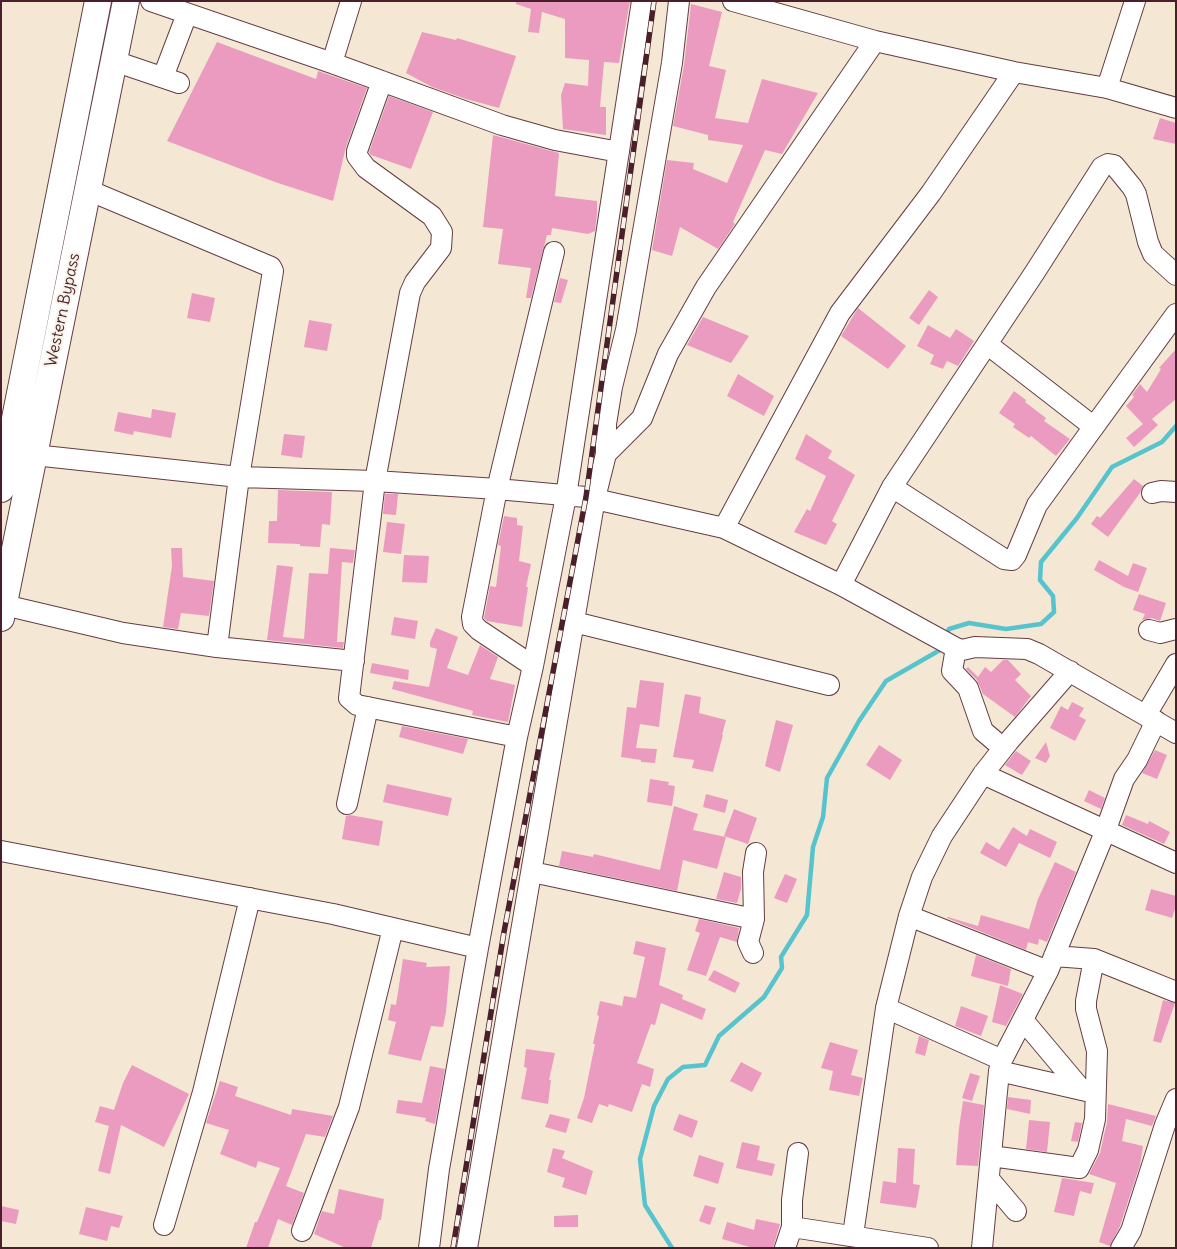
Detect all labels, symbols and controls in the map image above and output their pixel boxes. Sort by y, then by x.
street label: Western Bypass [42,251,84,369]

